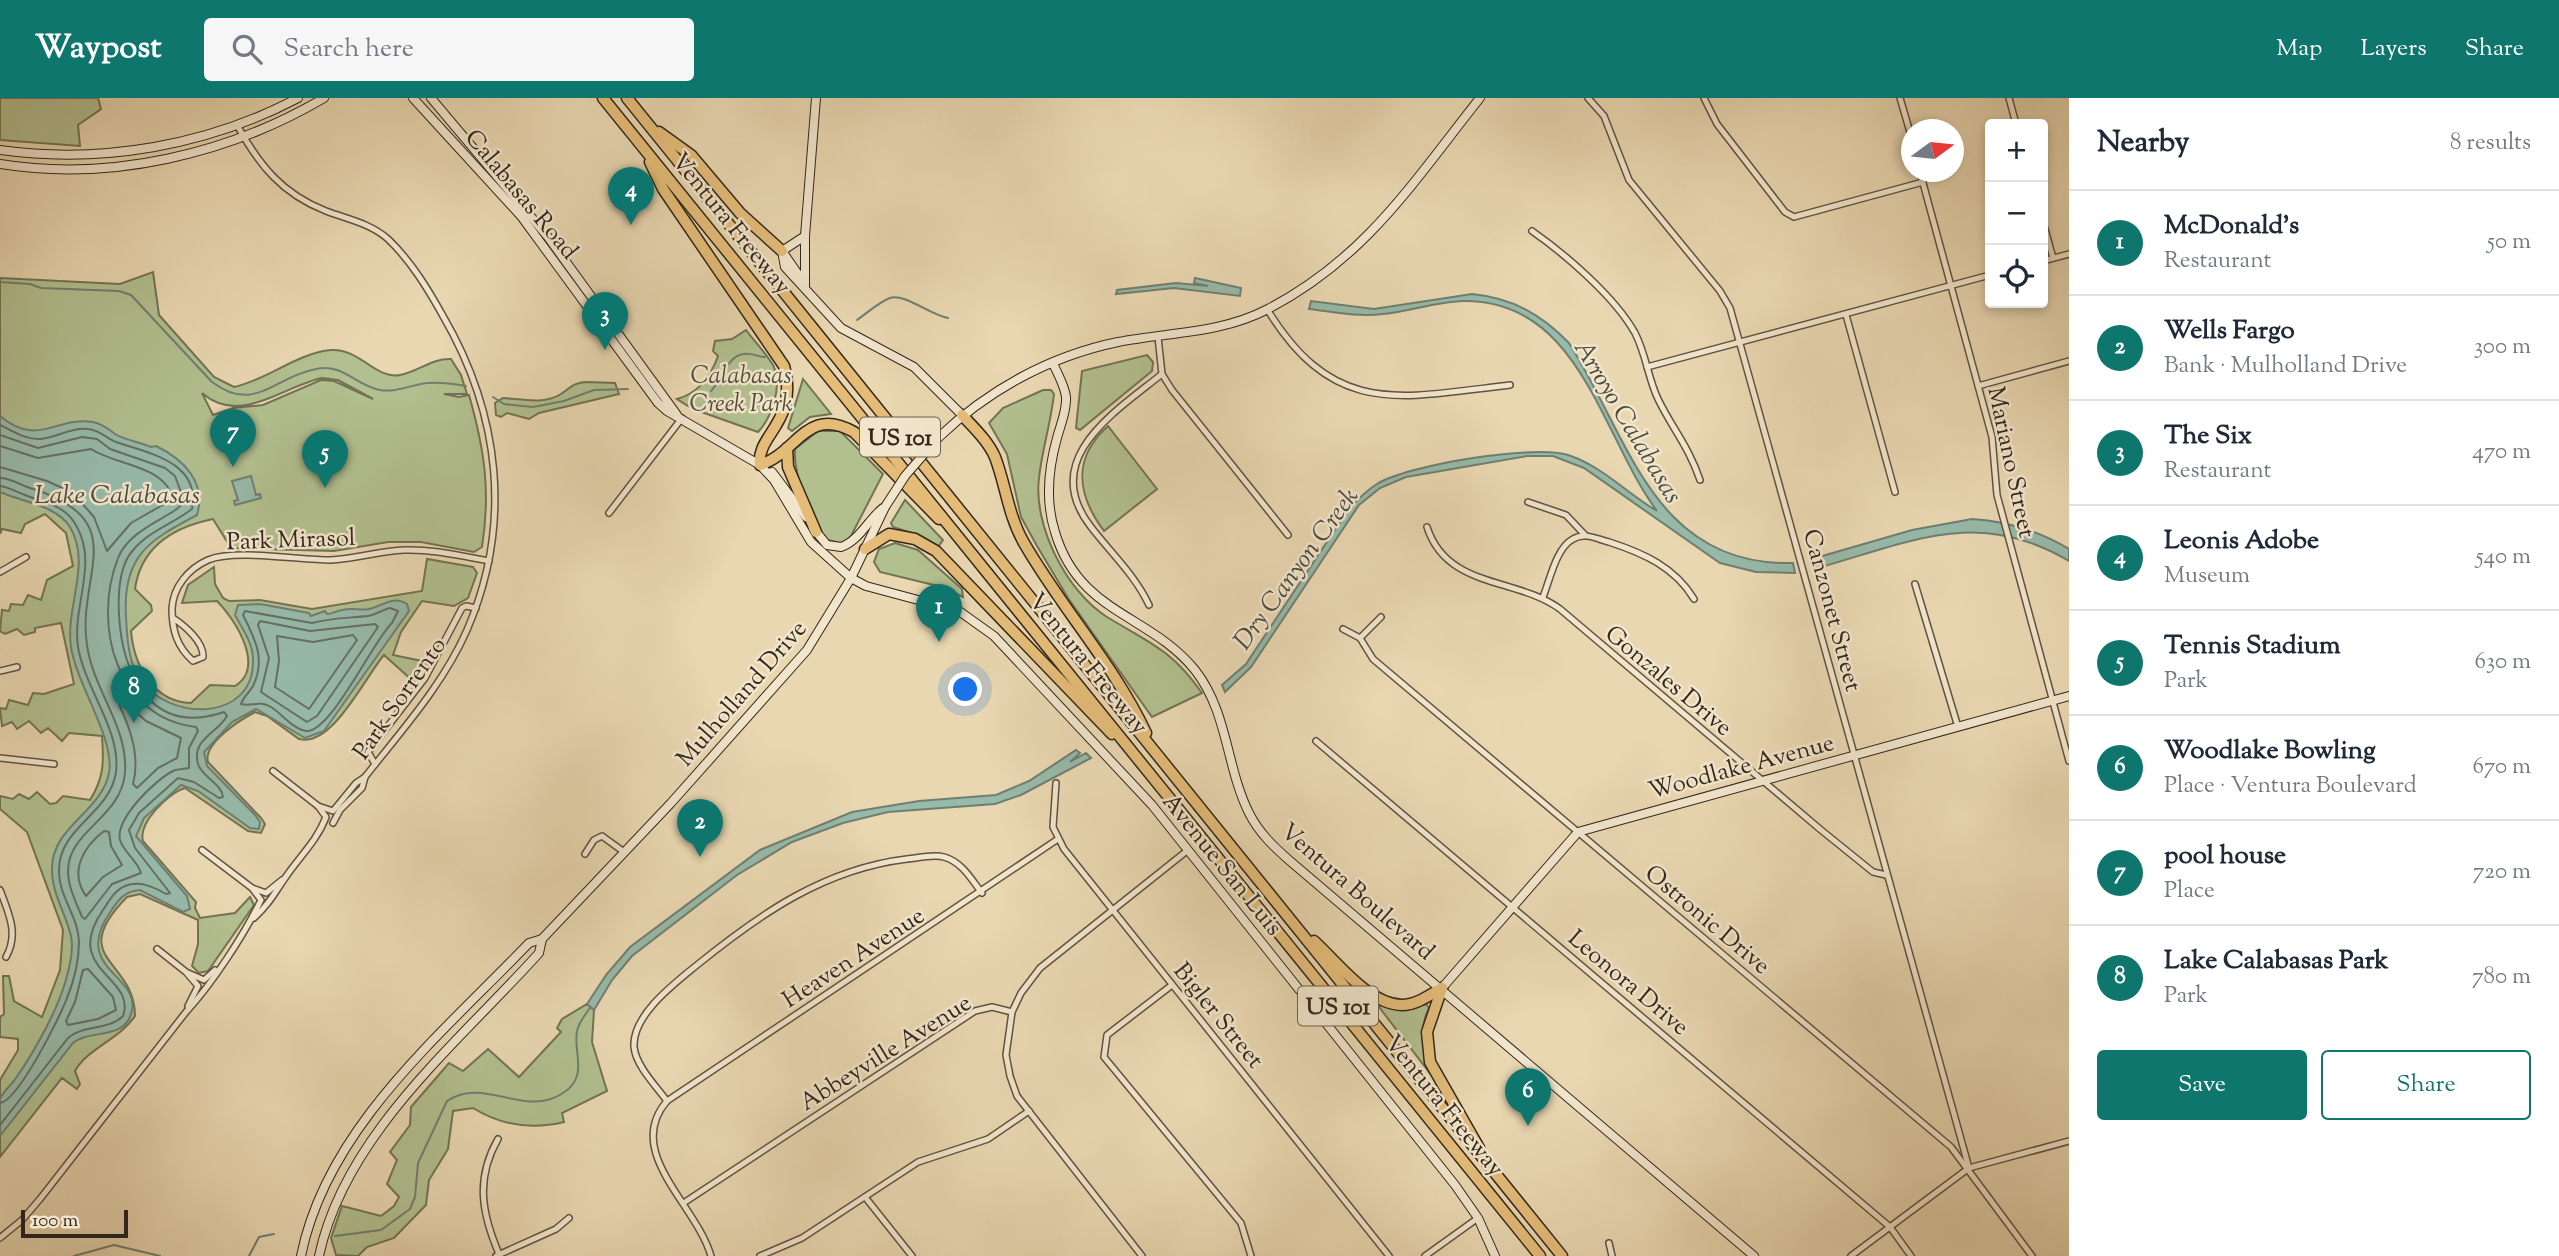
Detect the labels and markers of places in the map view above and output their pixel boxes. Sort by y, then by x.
pin: 4 [608,167,654,225]
pin: 3 [582,292,628,350]
pin: 7 [210,409,256,467]
pin: 5 [302,430,348,488]
pin: 1 [916,584,962,642]
pin: 8 [111,665,157,723]
pin: 2 [677,799,723,857]
pin: 6 [1505,1068,1551,1126]

